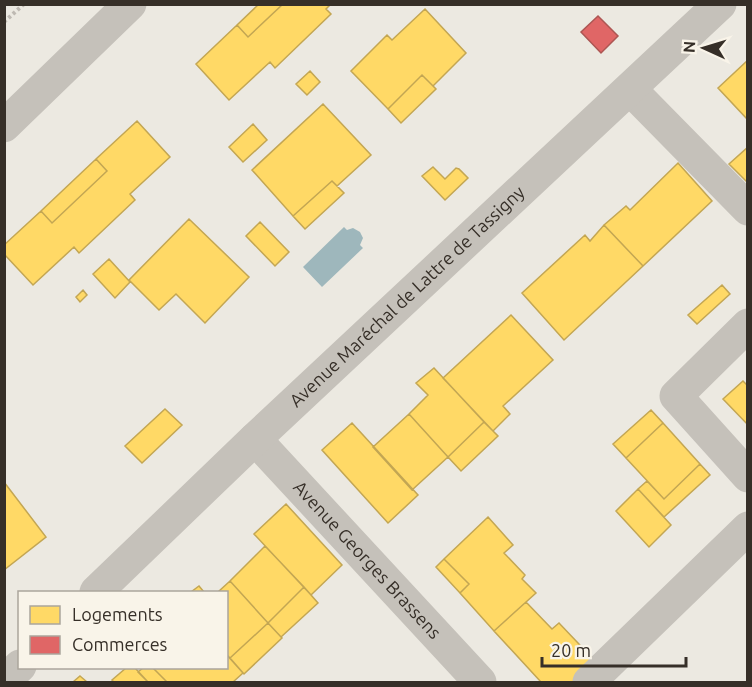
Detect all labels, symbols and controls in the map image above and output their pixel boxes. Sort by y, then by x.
north arrow [674,18,734,78]
text: N [680,40,698,54]
street label: Avenue Maréchal de Lattre de Tassigny [285,181,528,410]
street label: Avenue Georges Brassens [290,477,446,642]
legend [18,591,228,669]
text: Logements [72,604,163,624]
scale bar [542,630,686,668]
text: Commerces [72,634,168,654]
text: 20 m [551,640,591,660]

